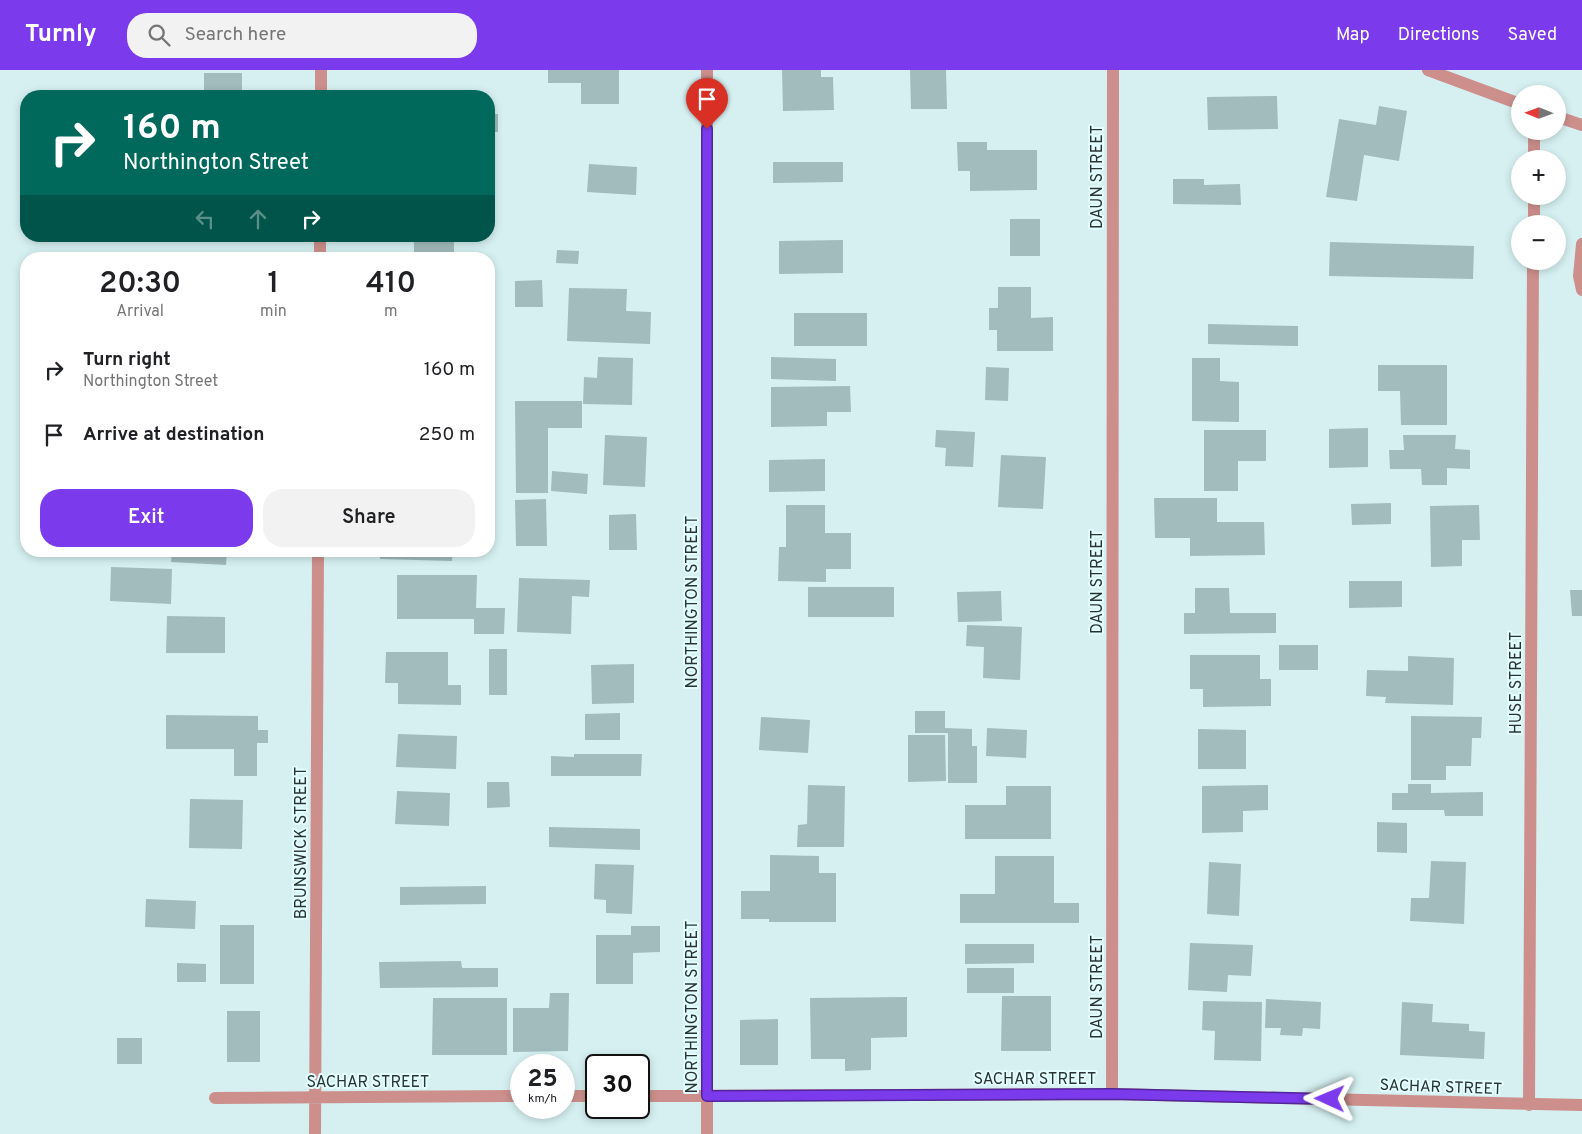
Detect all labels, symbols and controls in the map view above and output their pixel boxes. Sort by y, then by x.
search box [127,13,477,58]
text: Turnly [25,20,97,50]
icon: search [145,21,173,49]
text: Search here [185,23,286,47]
text: Map [1336,24,1370,47]
text: Directions [1398,24,1480,47]
text: Saved [1508,24,1557,47]
pin [686,78,728,129]
icon: arrive [693,85,721,113]
north arrow [1511,85,1566,140]
map controls [1511,85,1566,270]
text: 160 m [123,107,221,151]
icon: right [40,110,105,175]
street label: DAUN STREET [1088,125,1108,229]
text: Northington Street [123,150,309,177]
button: + [1511,150,1566,205]
icon: left [191,205,219,233]
icon: ahead [244,205,272,233]
icon: right [297,205,325,233]
button: − [1511,215,1566,270]
text: 20:30 [99,266,181,303]
text: 1 [268,266,279,303]
text: 410 [366,266,416,303]
text: Arrival [116,302,164,322]
text: min [260,302,287,322]
text: m [384,302,398,322]
text: Turn right [83,348,171,372]
icon: right [40,356,68,384]
text: 160 m [424,358,475,382]
text: Northington Street [83,372,218,392]
icon: arrive [40,421,68,449]
text: Arrive at destination [83,423,264,447]
text: 250 m [419,423,475,447]
button: Exit [40,489,253,547]
button: Share [263,489,475,547]
street label: NORTHINGTON STREET [683,515,703,689]
street label: DAUN STREET [1088,530,1108,634]
street label: HUSE STREET [1507,632,1527,734]
street label: BRUNSWICK STREET [292,767,312,919]
street label: NORTHINGTON STREET [683,920,703,1094]
street label: DAUN STREET [1088,935,1108,1039]
speed limit sign: 30 [585,1054,650,1119]
text: 25 [527,1064,558,1096]
street label: SACHAR STREET [974,1070,1096,1090]
position arrow [1303,1072,1355,1124]
street label: SACHAR STREET [307,1073,429,1093]
street label: SACHAR STREET [1379,1076,1503,1100]
text: km/h [528,1091,557,1107]

